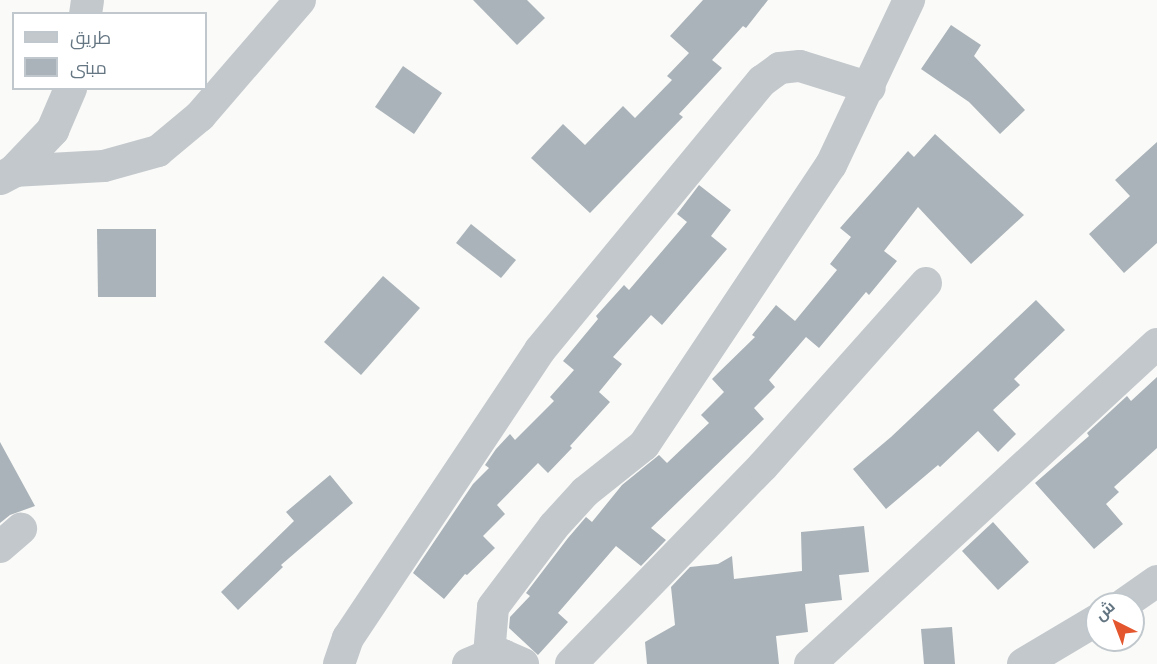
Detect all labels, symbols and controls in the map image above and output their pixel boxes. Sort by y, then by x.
legend [12,12,207,90]
text: طريق [70,26,111,49]
text: مبنى [70,56,107,79]
north arrow [1085,592,1145,652]
text: ش [1090,596,1119,624]

